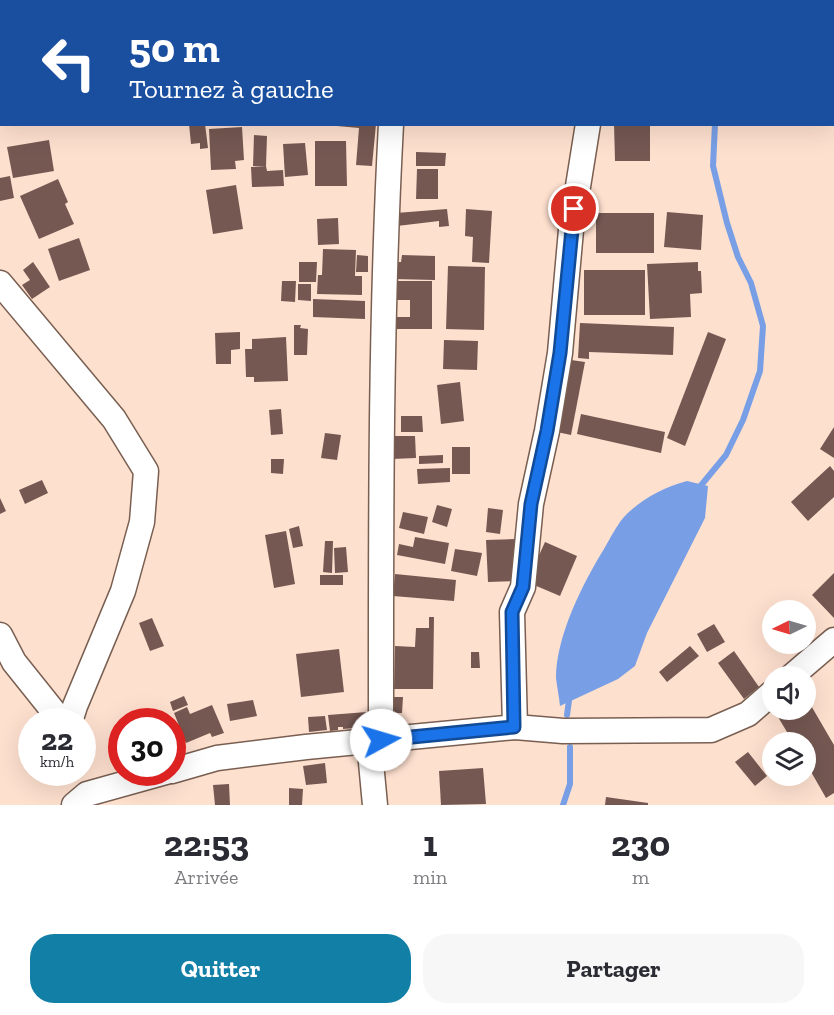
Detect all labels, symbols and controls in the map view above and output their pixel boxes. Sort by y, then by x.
text: 50 m [129,22,220,73]
icon: left [30,24,108,102]
text: Tournez à gauche [129,73,334,105]
pin [548,183,599,234]
icon: arrive [557,192,590,225]
north arrow [762,600,816,654]
map controls [762,600,816,786]
button: sound [762,666,816,720]
speed limit sign: 30 [108,708,186,786]
position arrow [349,708,413,772]
text: 22 [41,722,73,758]
button: layers [762,732,816,786]
text: km/h [40,753,74,771]
text: 22:53 [164,822,249,865]
text: 1 [423,822,437,865]
text: 230 [611,822,670,865]
text: Arrivée [175,865,238,889]
text: min [413,865,447,889]
text: m [632,865,649,889]
button: Quitter [30,934,411,1003]
button: Partager [423,934,804,1003]

